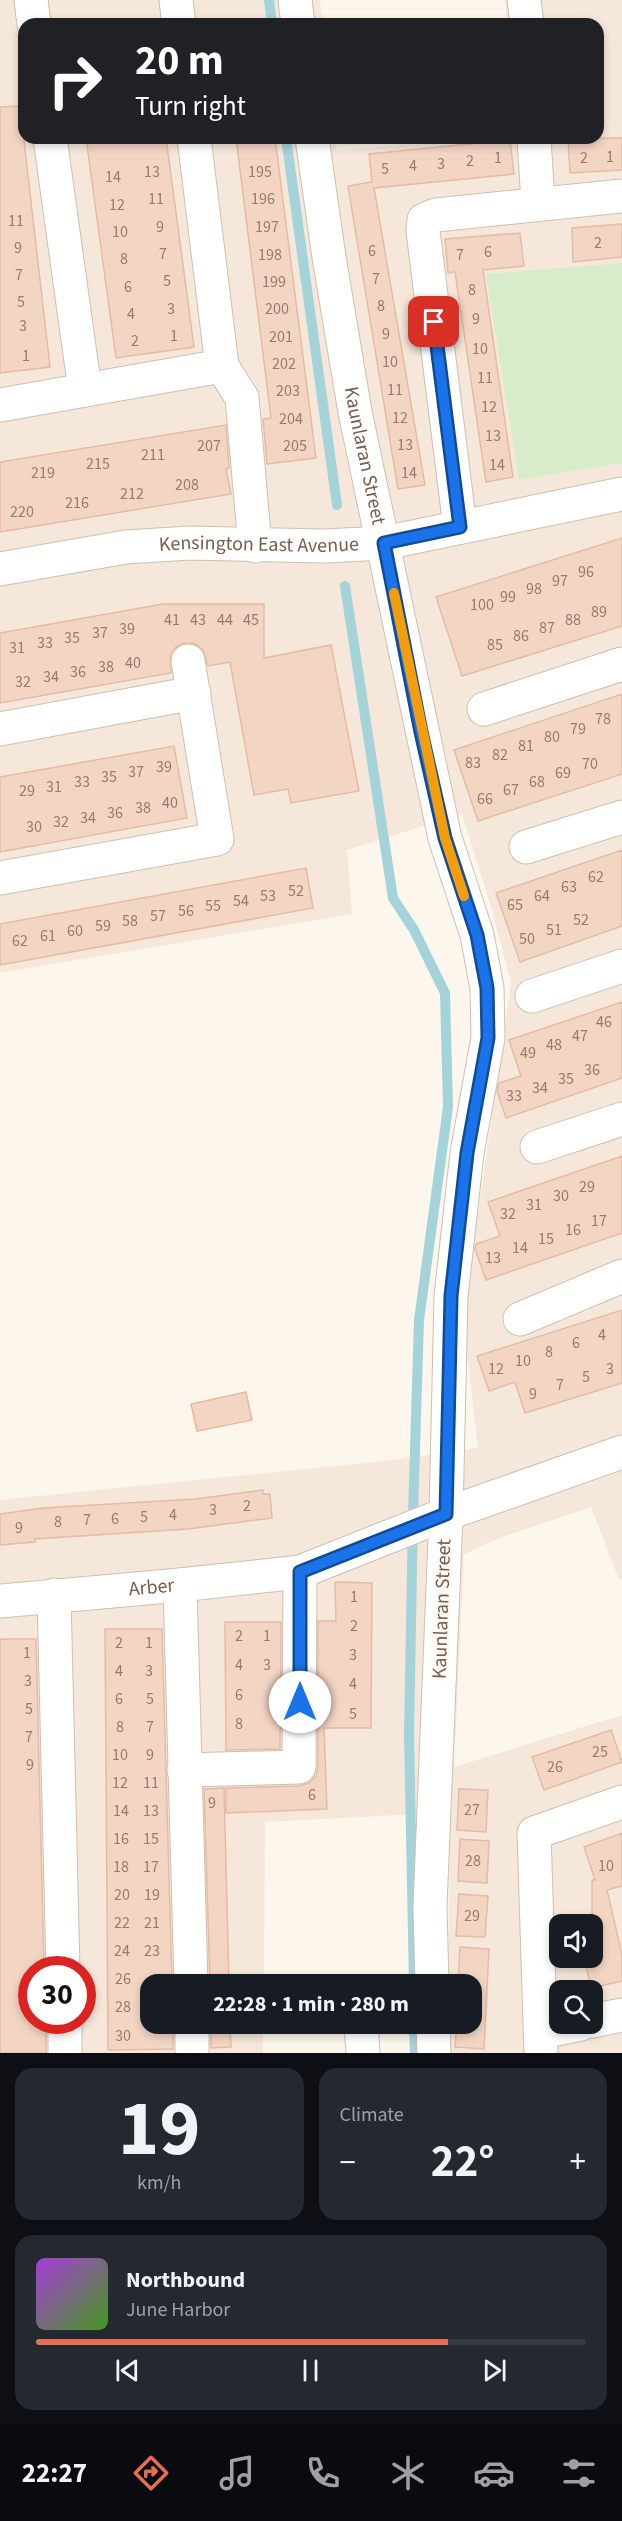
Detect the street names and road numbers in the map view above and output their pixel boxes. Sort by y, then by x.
street label: Kaunlaran Street [337,384,392,527]
street label: Kensington East Avenue [158,529,360,560]
street label: Kaunlaran Street [426,1538,458,1680]
street label: Arber [127,1572,175,1604]

